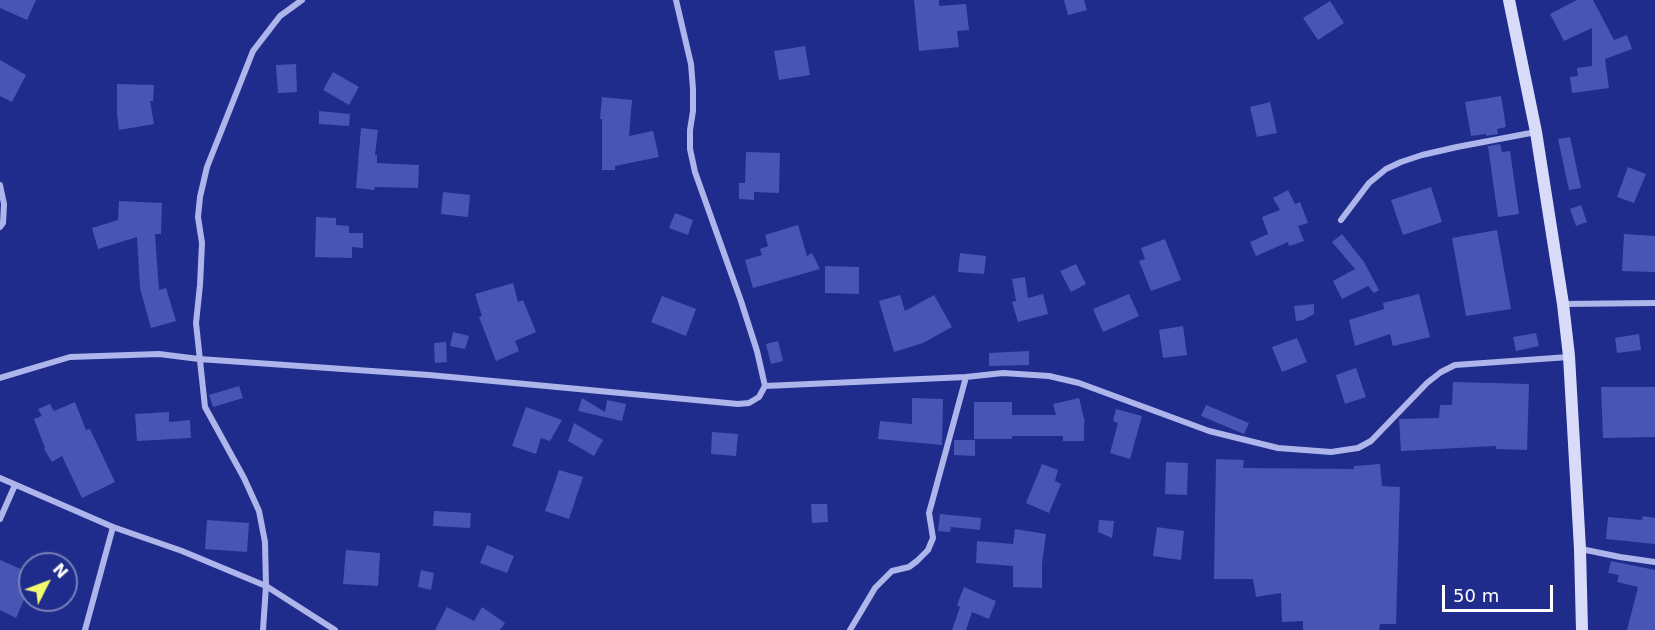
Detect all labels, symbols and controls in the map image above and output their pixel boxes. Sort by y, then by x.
north arrow [18,552,78,612]
text: N [49,560,72,582]
scale bar [1445,573,1556,611]
text: 50 m [1453,585,1499,606]

